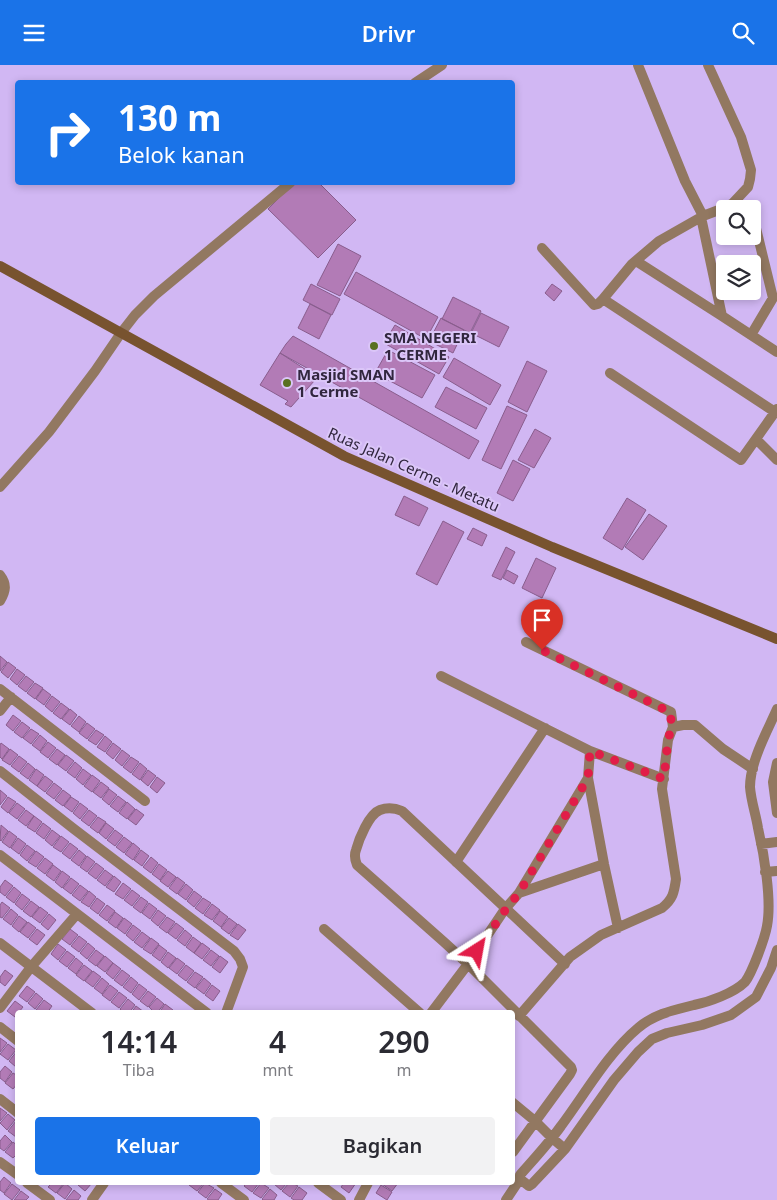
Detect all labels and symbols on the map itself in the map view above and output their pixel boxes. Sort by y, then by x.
place label: SMA NEGERI 1 CERME [384,327,476,364]
marker: SMA NEGERI 1 CERME [368,340,380,352]
place label: Masjid SMAN 1 Cerme [297,364,395,401]
marker: Masjid SMAN 1 Cerme [281,377,293,389]
street label: Ruas Jalan Cerme - Metatu [325,422,503,516]
pin [521,599,563,650]
position arrow [450,924,502,976]

